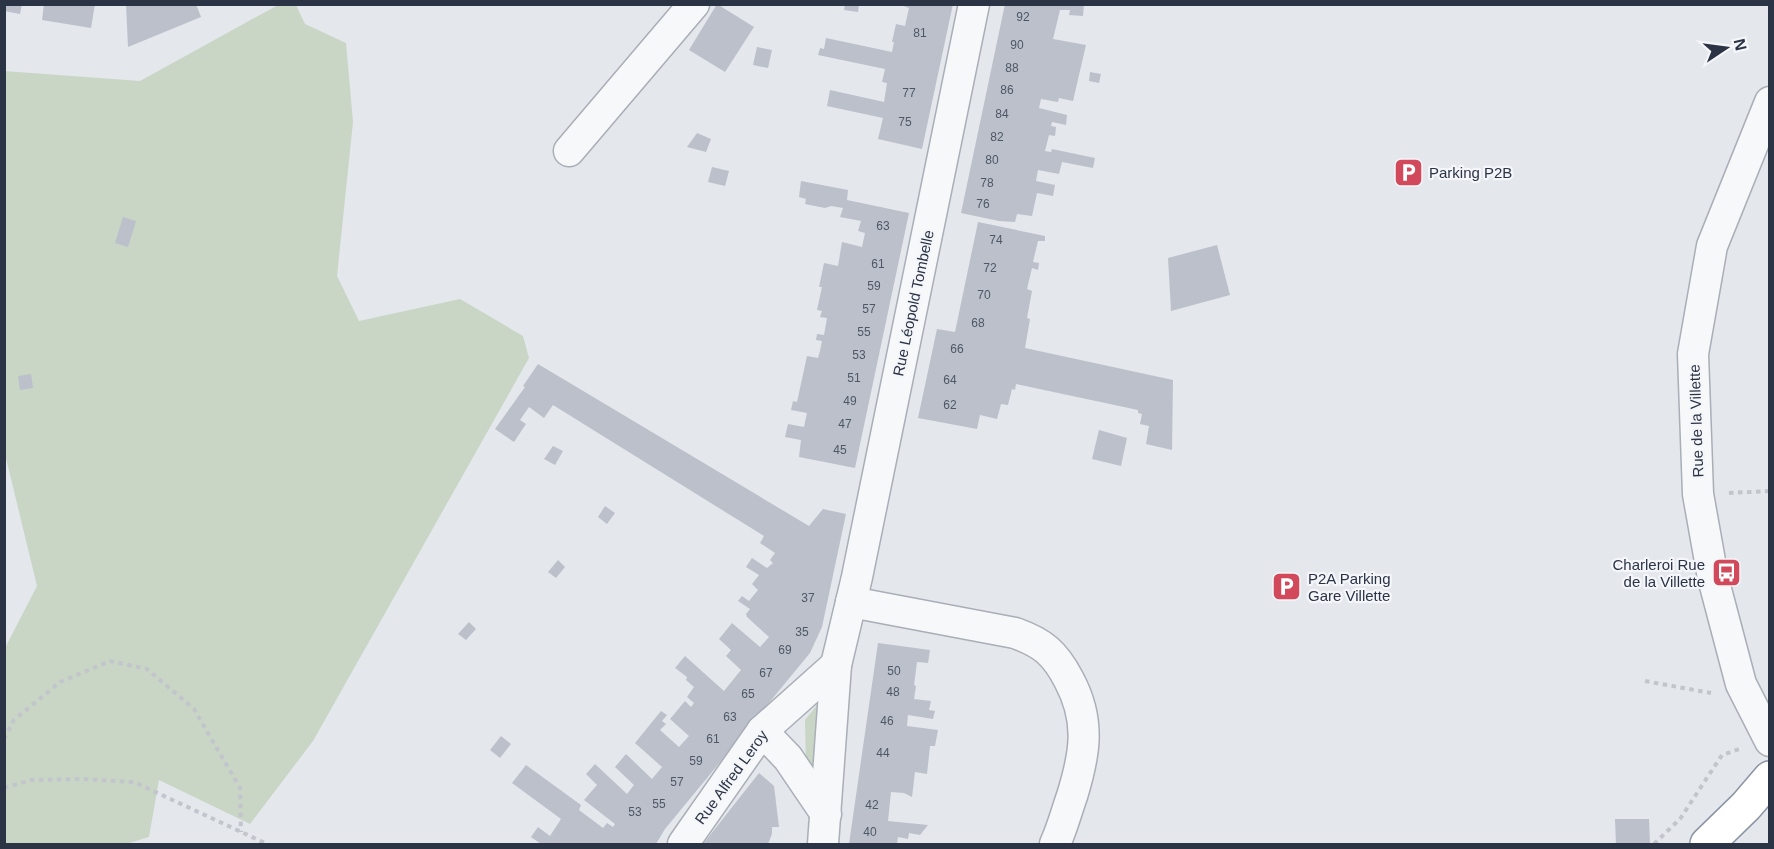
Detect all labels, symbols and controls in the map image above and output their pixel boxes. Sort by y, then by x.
house number: 92 [1016,10,1030,24]
north arrow [1696,18,1756,78]
house number: 81 [913,26,927,40]
text: N [1731,37,1750,52]
house number: 90 [1010,38,1024,52]
house number: 88 [1005,61,1019,75]
house number: 86 [1000,83,1014,97]
house number: 77 [902,86,916,100]
house number: 84 [995,107,1009,121]
house number: 75 [898,115,912,129]
house number: 82 [990,130,1004,144]
house number: 80 [985,153,999,167]
parking icon: Parking P2B [1392,156,1424,188]
place label: Parking P2B [1429,164,1512,181]
house number: 78 [980,176,994,190]
house number: 76 [976,197,990,211]
house number: 63 [876,219,890,233]
street label: Rue Léopold Tombelle [889,228,937,378]
house number: 74 [989,233,1003,247]
house number: 61 [871,257,885,271]
house number: 72 [983,261,997,275]
house number: 59 [867,279,881,293]
house number: 70 [977,288,991,302]
house number: 57 [862,302,876,316]
house number: 68 [971,316,985,330]
house number: 55 [857,325,871,339]
house number: 66 [950,342,964,356]
house number: 53 [852,348,866,362]
street label: Rue de la Villette [1686,364,1706,478]
house number: 51 [847,371,861,385]
house number: 64 [943,373,957,387]
house number: 49 [843,394,857,408]
house number: 62 [943,398,957,412]
house number: 47 [838,417,852,431]
house number: 45 [833,443,847,457]
place label: Charleroi Rue de la Villette [1612,556,1705,590]
bus stop icon: Charleroi Rue de la Villette [1710,557,1742,589]
place label: P2A Parking Gare Villette [1308,570,1391,604]
parking icon: P2A Parking Gare Villette [1271,571,1303,603]
house number: 37 [801,591,815,605]
house number: 35 [795,625,809,639]
house number: 69 [778,643,792,657]
house number: 50 [887,664,901,678]
house number: 67 [759,666,773,680]
house number: 48 [886,685,900,699]
house number: 65 [741,687,755,701]
house number: 63 [723,710,737,724]
house number: 46 [880,714,894,728]
street label: Rue Alfred Leroy [691,726,771,827]
house number: 61 [706,732,720,746]
house number: 44 [876,746,890,760]
house number: 59 [689,754,703,768]
house number: 57 [670,775,684,789]
house number: 55 [652,797,666,811]
house number: 42 [865,798,879,812]
house number: 53 [628,805,642,819]
house number: 40 [863,825,877,839]

